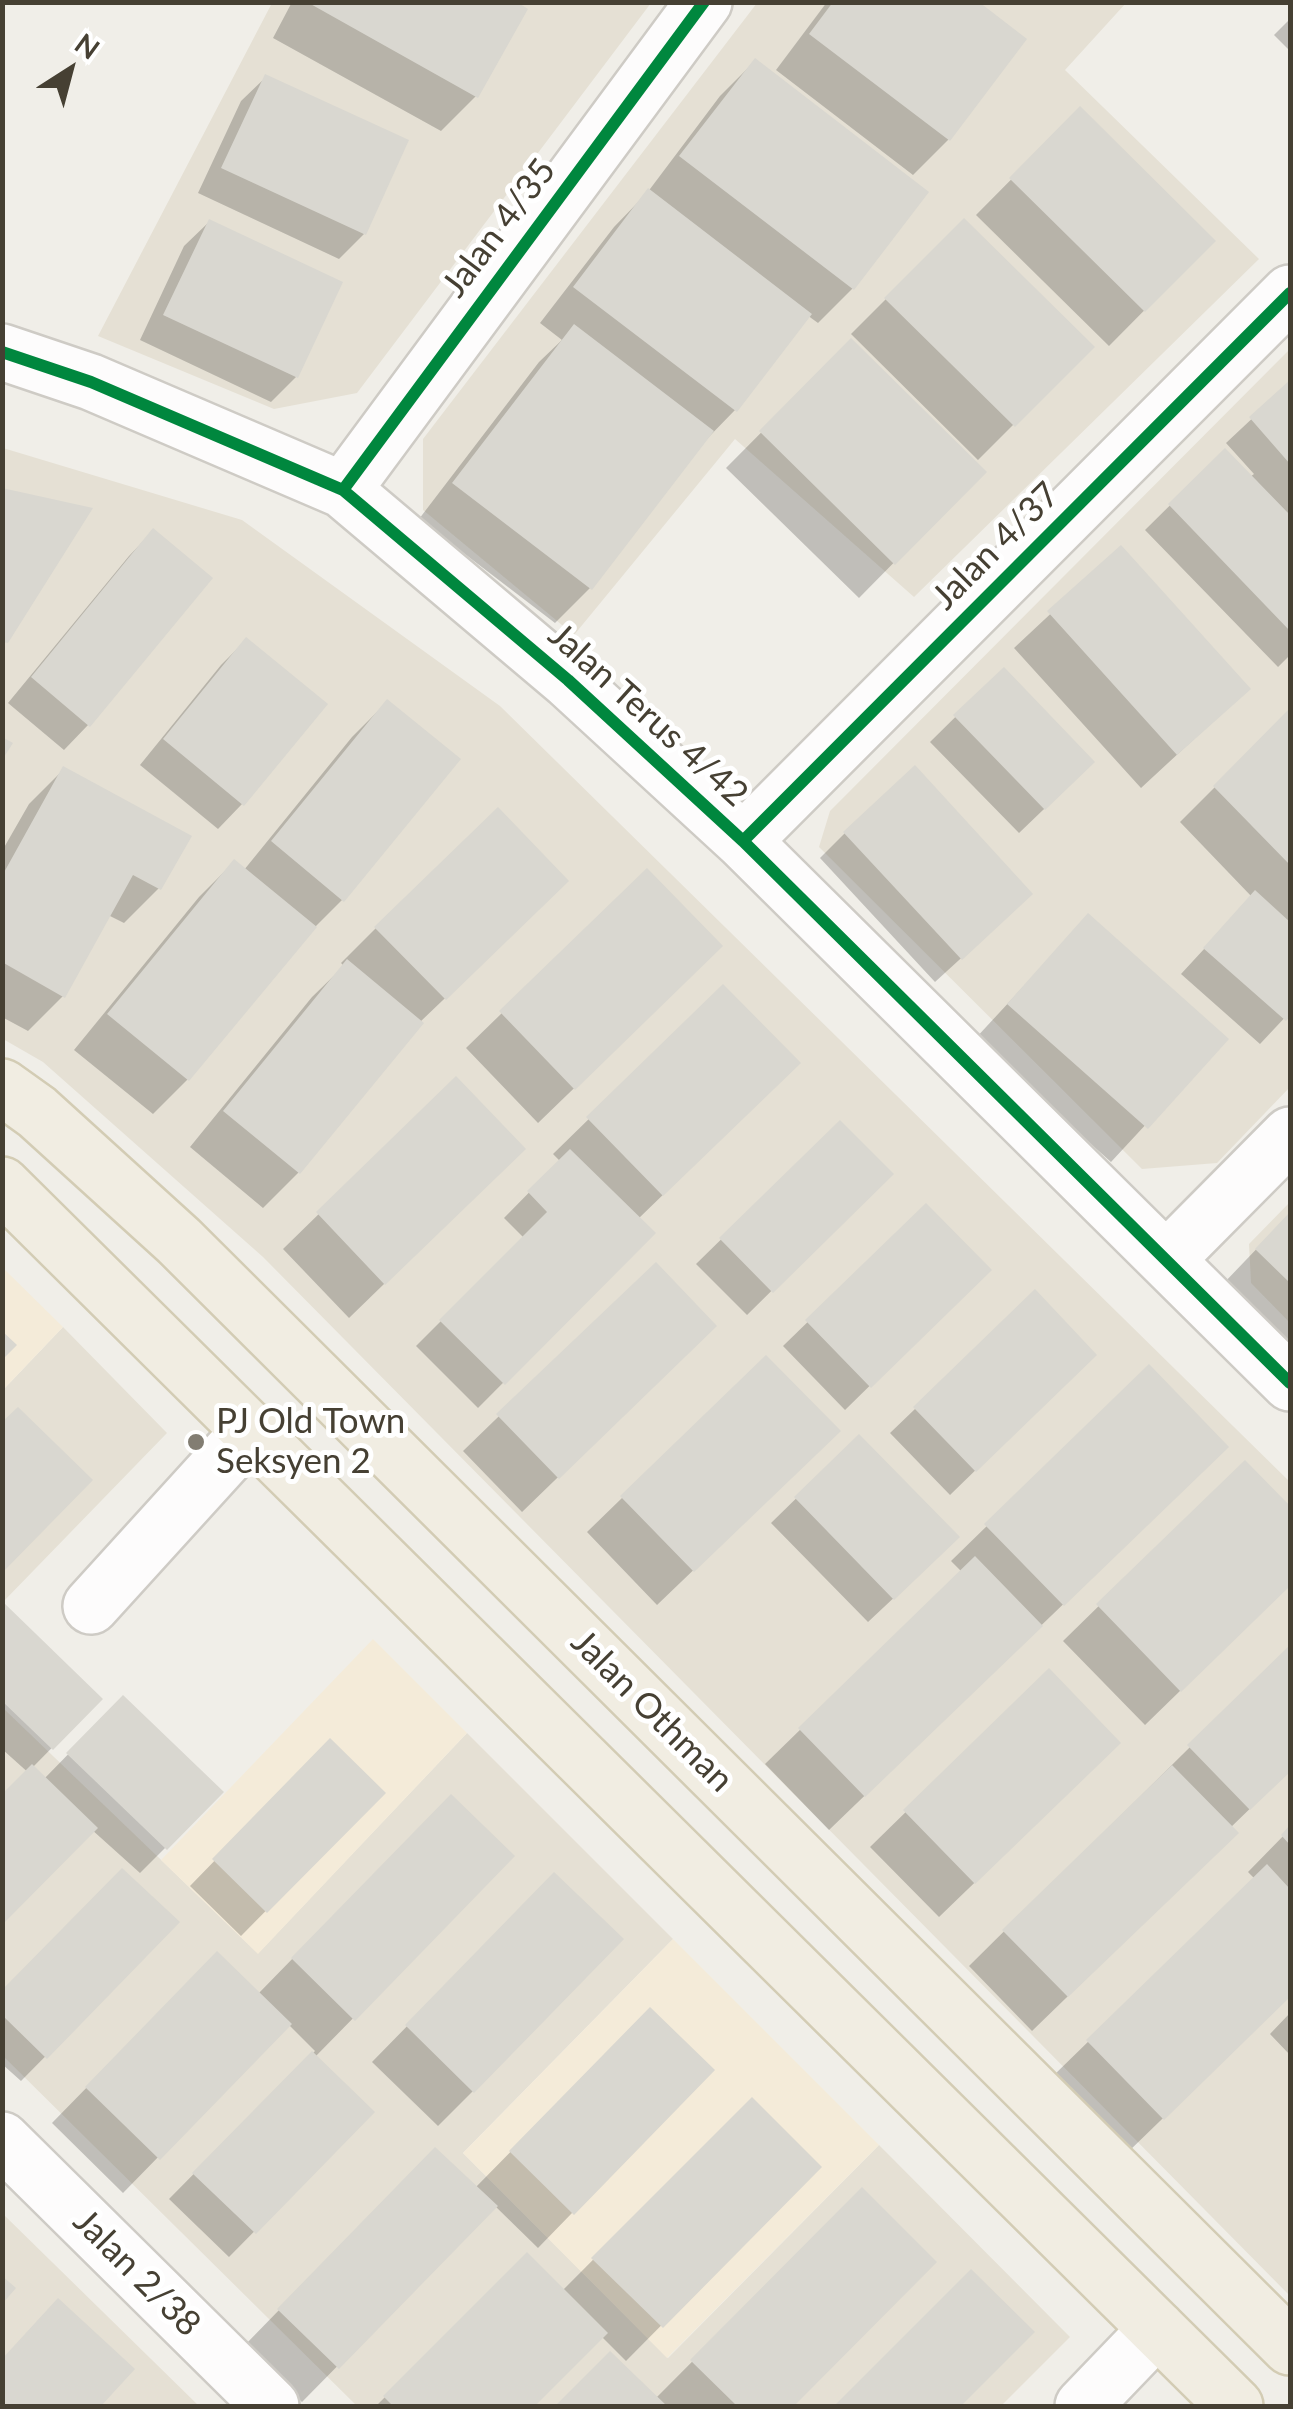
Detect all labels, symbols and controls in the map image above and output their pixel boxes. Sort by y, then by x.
north arrow [20,20,120,120]
text: N [69,26,106,66]
street label: Jalan 4/35 [433,151,565,305]
street label: Jalan 4/37 [924,474,1068,618]
street label: Jalan Terus 4/42 [540,615,756,815]
place label: PJ Old Town Seksyen 2 [216,1401,405,1483]
marker: PJ Old Town Seksyen 2 [185,1431,207,1453]
street label: Jalan Othman [562,1621,742,1801]
street label: Jalan 2/38 [65,2201,209,2345]

